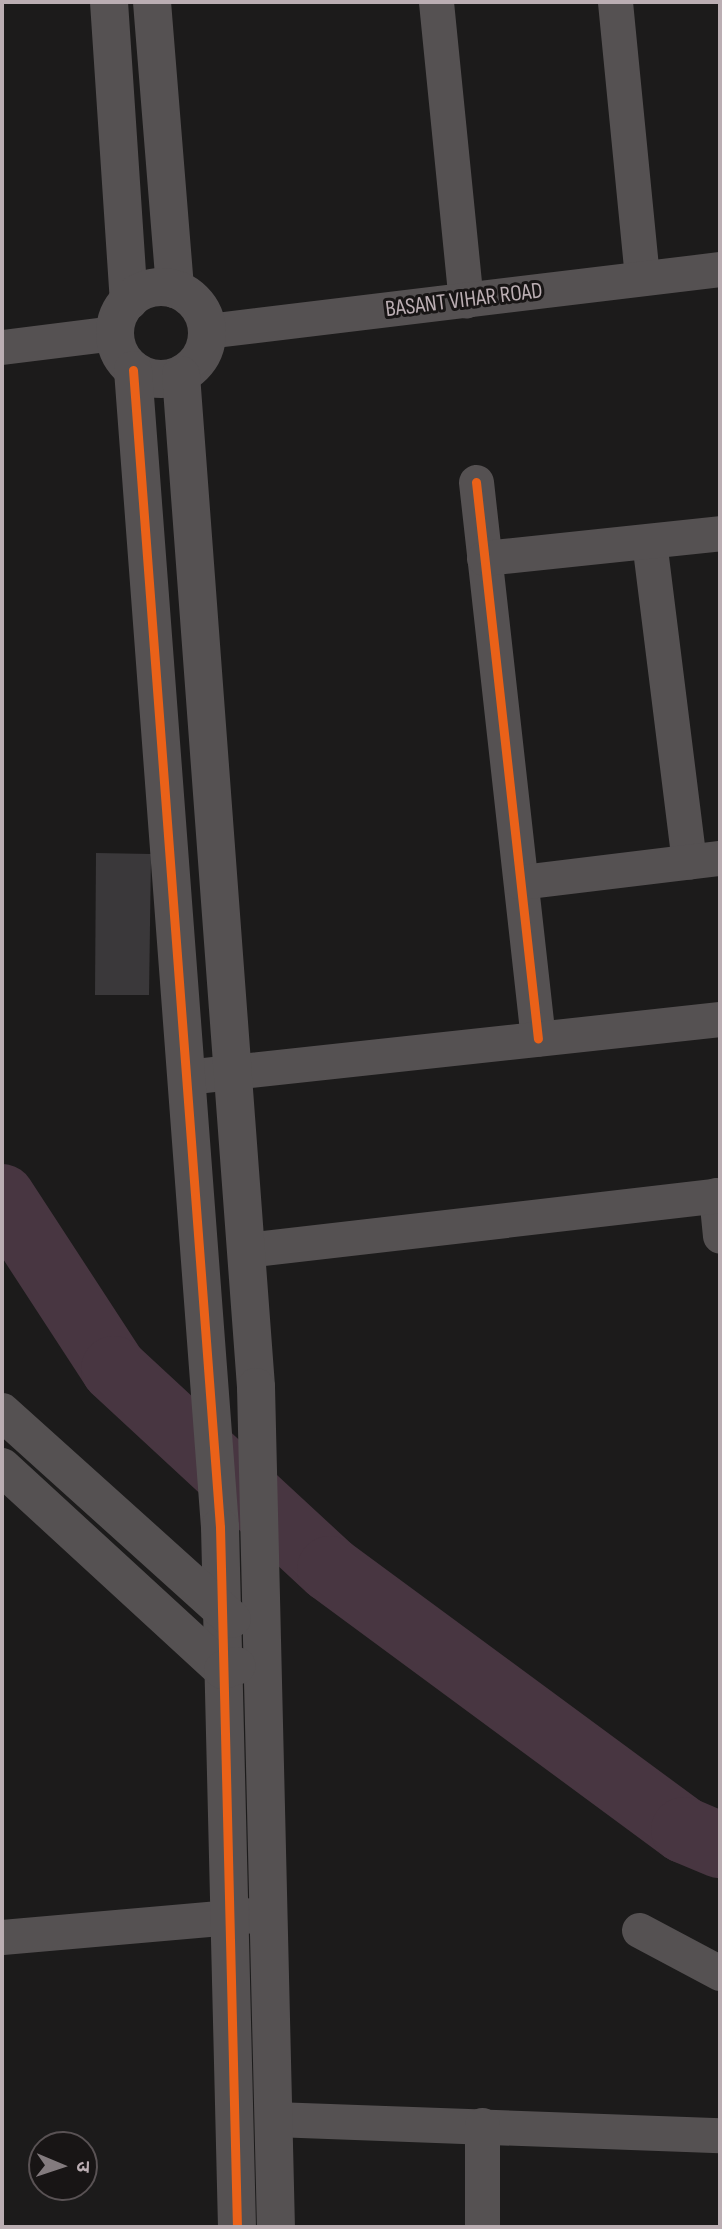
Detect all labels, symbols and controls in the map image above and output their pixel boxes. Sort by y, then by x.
street label: BASANT VIHAR ROAD [384,277,544,323]
north arrow [28,2131,98,2201]
text: उ [71,2161,94,2173]

